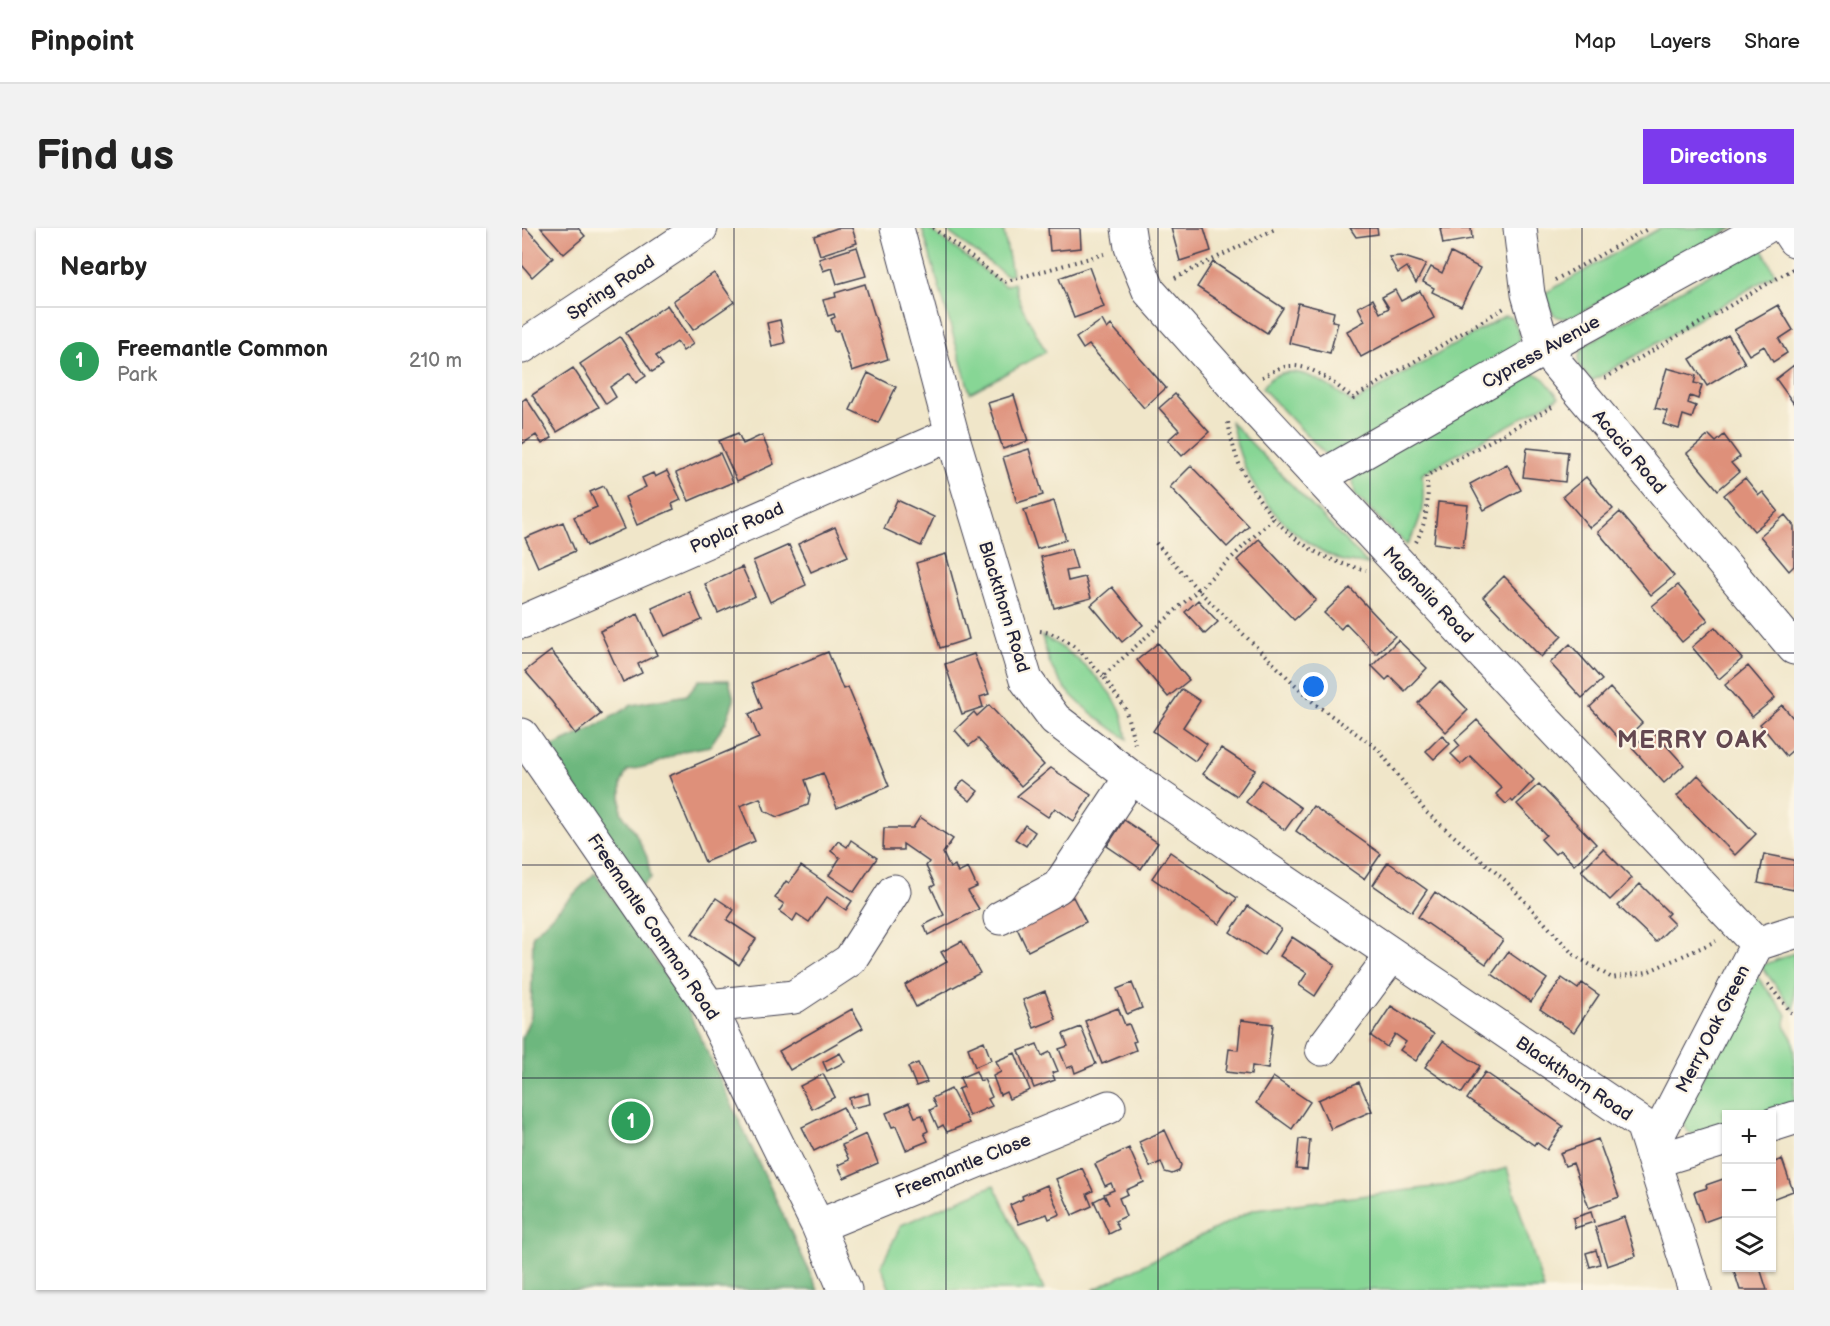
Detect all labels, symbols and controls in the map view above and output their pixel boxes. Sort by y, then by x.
text: Pinpoint [30,25,134,58]
text: Map [1574,29,1616,54]
text: Layers [1649,29,1711,54]
text: Share [1744,29,1800,54]
button: Directions [1643,129,1794,184]
text: Find us [36,131,174,182]
street label: Spring Road [563,251,659,325]
text: Nearby [60,252,147,283]
street label: Cypress Avenue [1478,311,1604,393]
text: Freemantle Common [117,336,328,363]
text: 1 [75,349,84,373]
text: 210 m [409,349,462,373]
text: Park [117,363,157,387]
street label: Acacia Road [1588,406,1670,498]
street label: Poplar Road [687,498,787,558]
street label: Blackthorn Road [974,539,1034,675]
street label: Magnolia Road [1378,543,1478,647]
your location [1299,672,1328,701]
district label: MERRY OAK [1617,726,1769,755]
street label: Freemantle Common Road [583,830,723,1024]
street label: Merry Oak Green [1672,962,1754,1096]
street label: Blackthorn Road [1512,1032,1636,1126]
pin: 1 [612,1098,650,1144]
map controls [1722,1110,1776,1272]
button: + [1722,1110,1776,1164]
street label: Freemantle Close [892,1129,1034,1203]
button: − [1722,1164,1776,1218]
button: layers [1722,1218,1776,1272]

